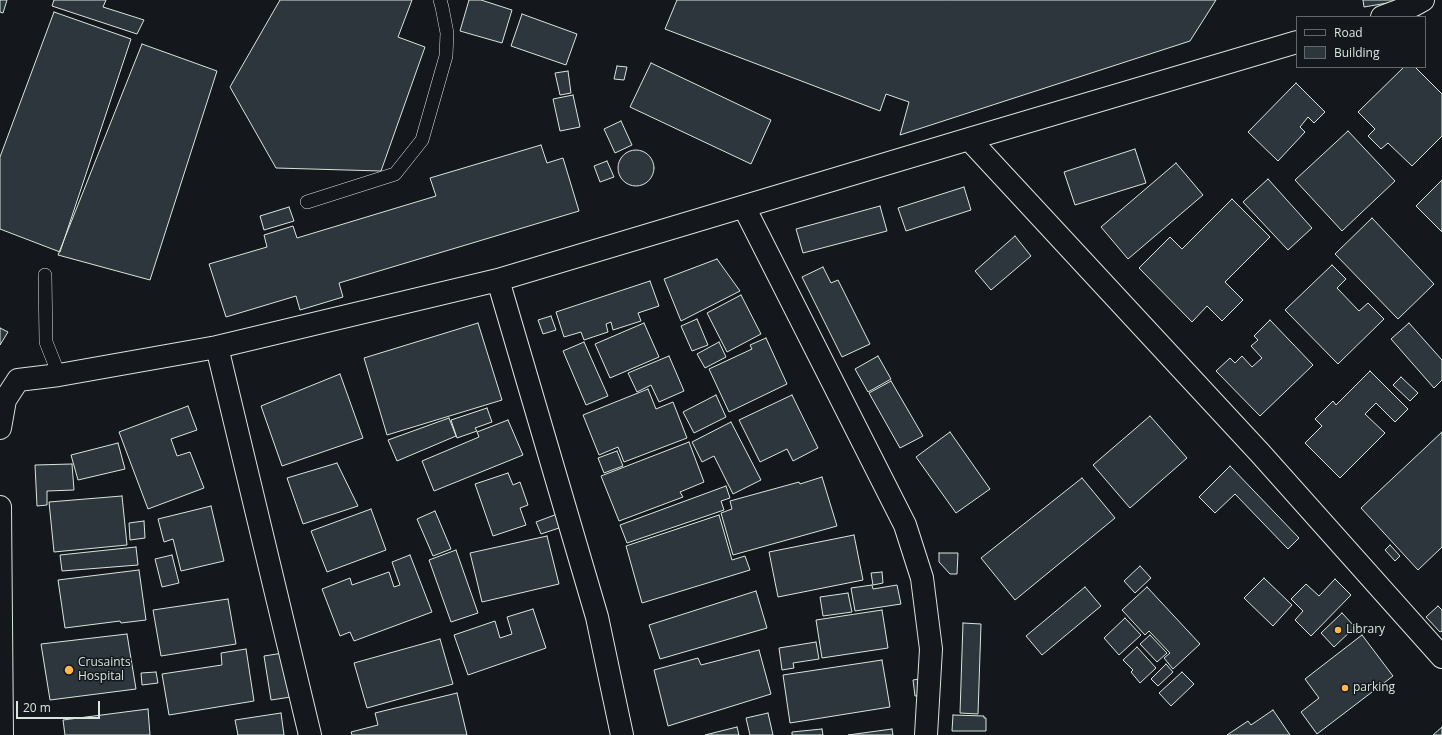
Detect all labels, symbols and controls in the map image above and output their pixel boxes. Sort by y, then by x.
legend [1296,16,1426,68]
text: Road [1334,24,1363,41]
text: Building [1334,44,1379,61]
place label: Library [1346,623,1385,637]
marker: Library [1333,625,1343,635]
place label: Crusaints Hospital [78,656,131,684]
marker: Crusaints Hospital [63,664,75,676]
place label: parking [1353,681,1395,695]
marker: parking [1340,683,1350,693]
scale bar [18,693,102,719]
text: 20 m [23,699,51,716]

